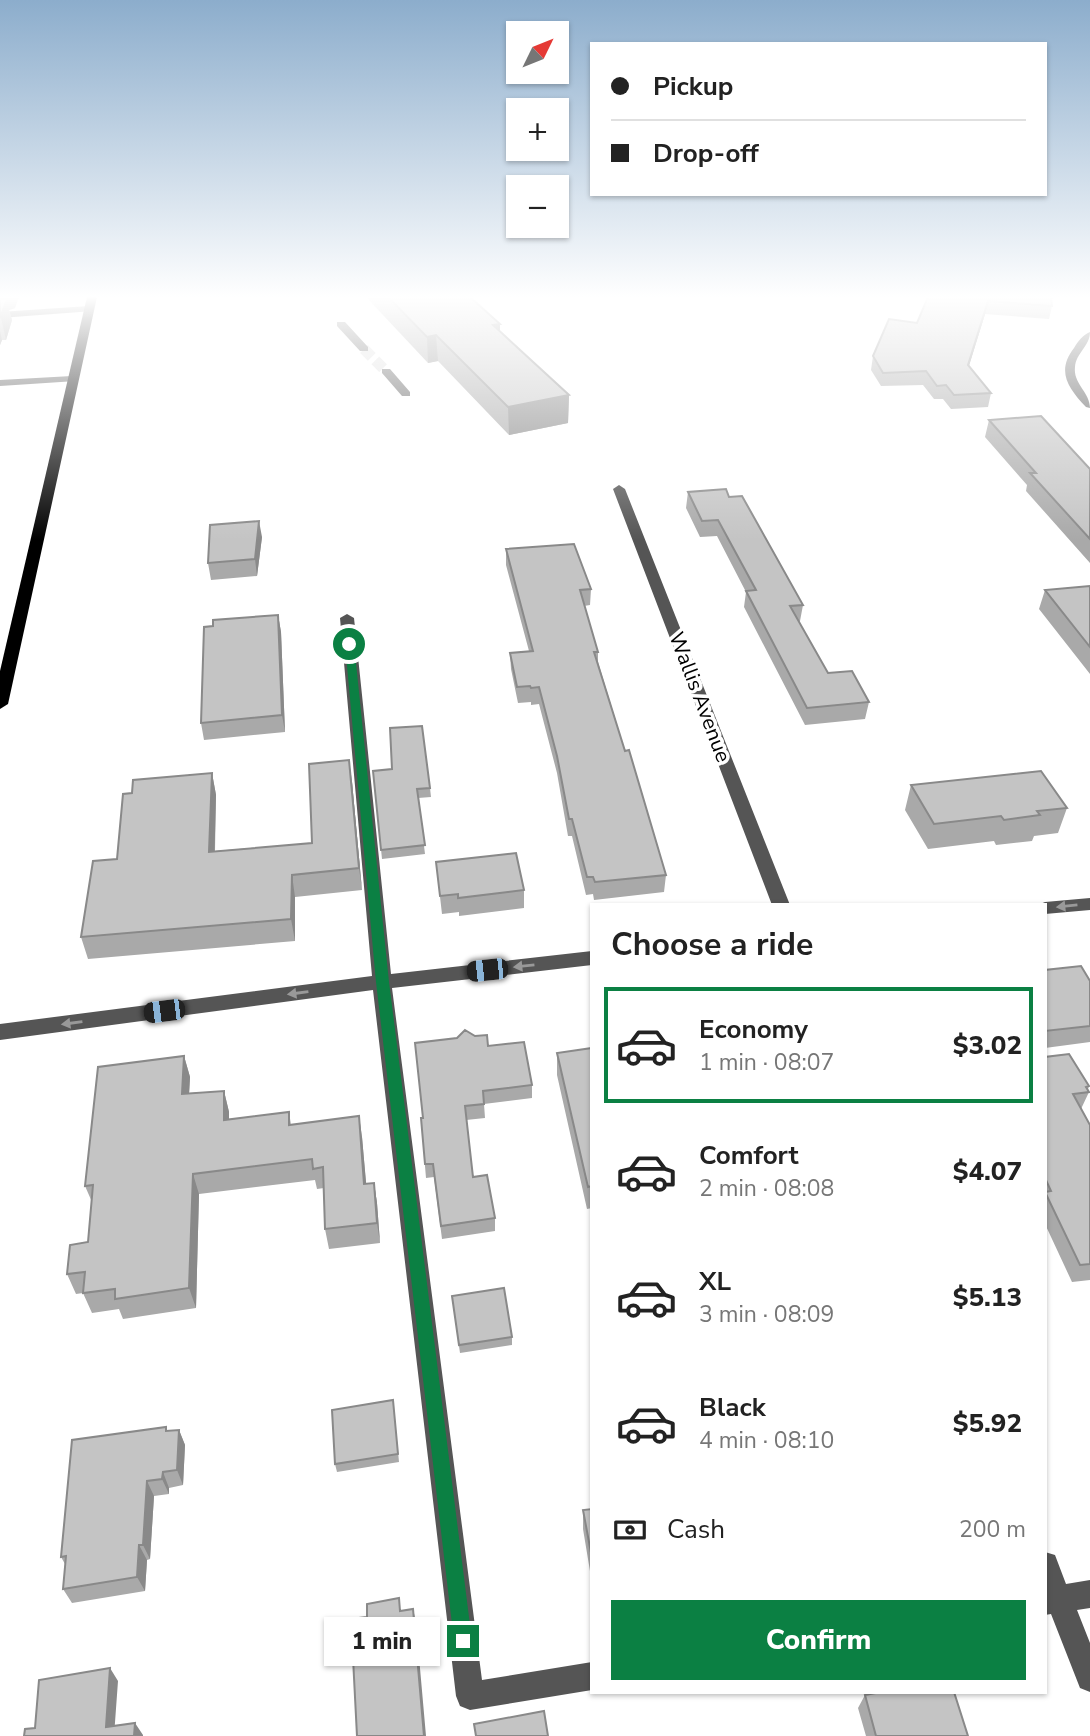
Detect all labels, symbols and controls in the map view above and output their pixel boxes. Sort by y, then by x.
north arrow [506,21,569,84]
map controls [506,21,569,238]
text: Pickup [653,69,733,104]
button: + [506,98,569,161]
text: Drop-off [653,136,759,171]
button: − [506,175,569,238]
route start [333,628,365,660]
street label: Wallis Avenue [662,628,738,766]
one-way arrow [1056,901,1078,912]
text: Choose a ride [611,923,813,966]
car [466,957,509,983]
one-way arrow [513,961,535,972]
one-way arrow [287,988,309,999]
car [142,998,187,1024]
text: Economy [699,1012,808,1047]
icon: car [615,1014,678,1077]
one-way arrow [61,1017,83,1028]
text: $3.02 [953,1028,1022,1063]
text: 1 min · 08:07 [699,1047,834,1078]
text: Comfort [699,1138,799,1173]
icon: car [615,1140,678,1203]
text: $4.07 [953,1154,1022,1189]
text: 2 min · 08:08 [699,1173,834,1204]
text: XL [699,1264,731,1299]
icon: car [615,1266,678,1329]
text: $5.13 [953,1280,1022,1315]
text: 3 min · 08:09 [699,1299,834,1330]
text: Black [699,1390,766,1425]
icon: car [615,1392,678,1455]
text: $5.92 [953,1406,1022,1441]
text: 4 min · 08:10 [699,1425,834,1456]
icon: cash [611,1511,649,1549]
text: Cash [667,1512,725,1547]
text: 200 m [959,1514,1026,1545]
button: Confirm [611,1600,1026,1680]
callout: 1 min [323,1616,438,1666]
route end [447,1625,479,1657]
text: 1 min [352,1626,412,1657]

